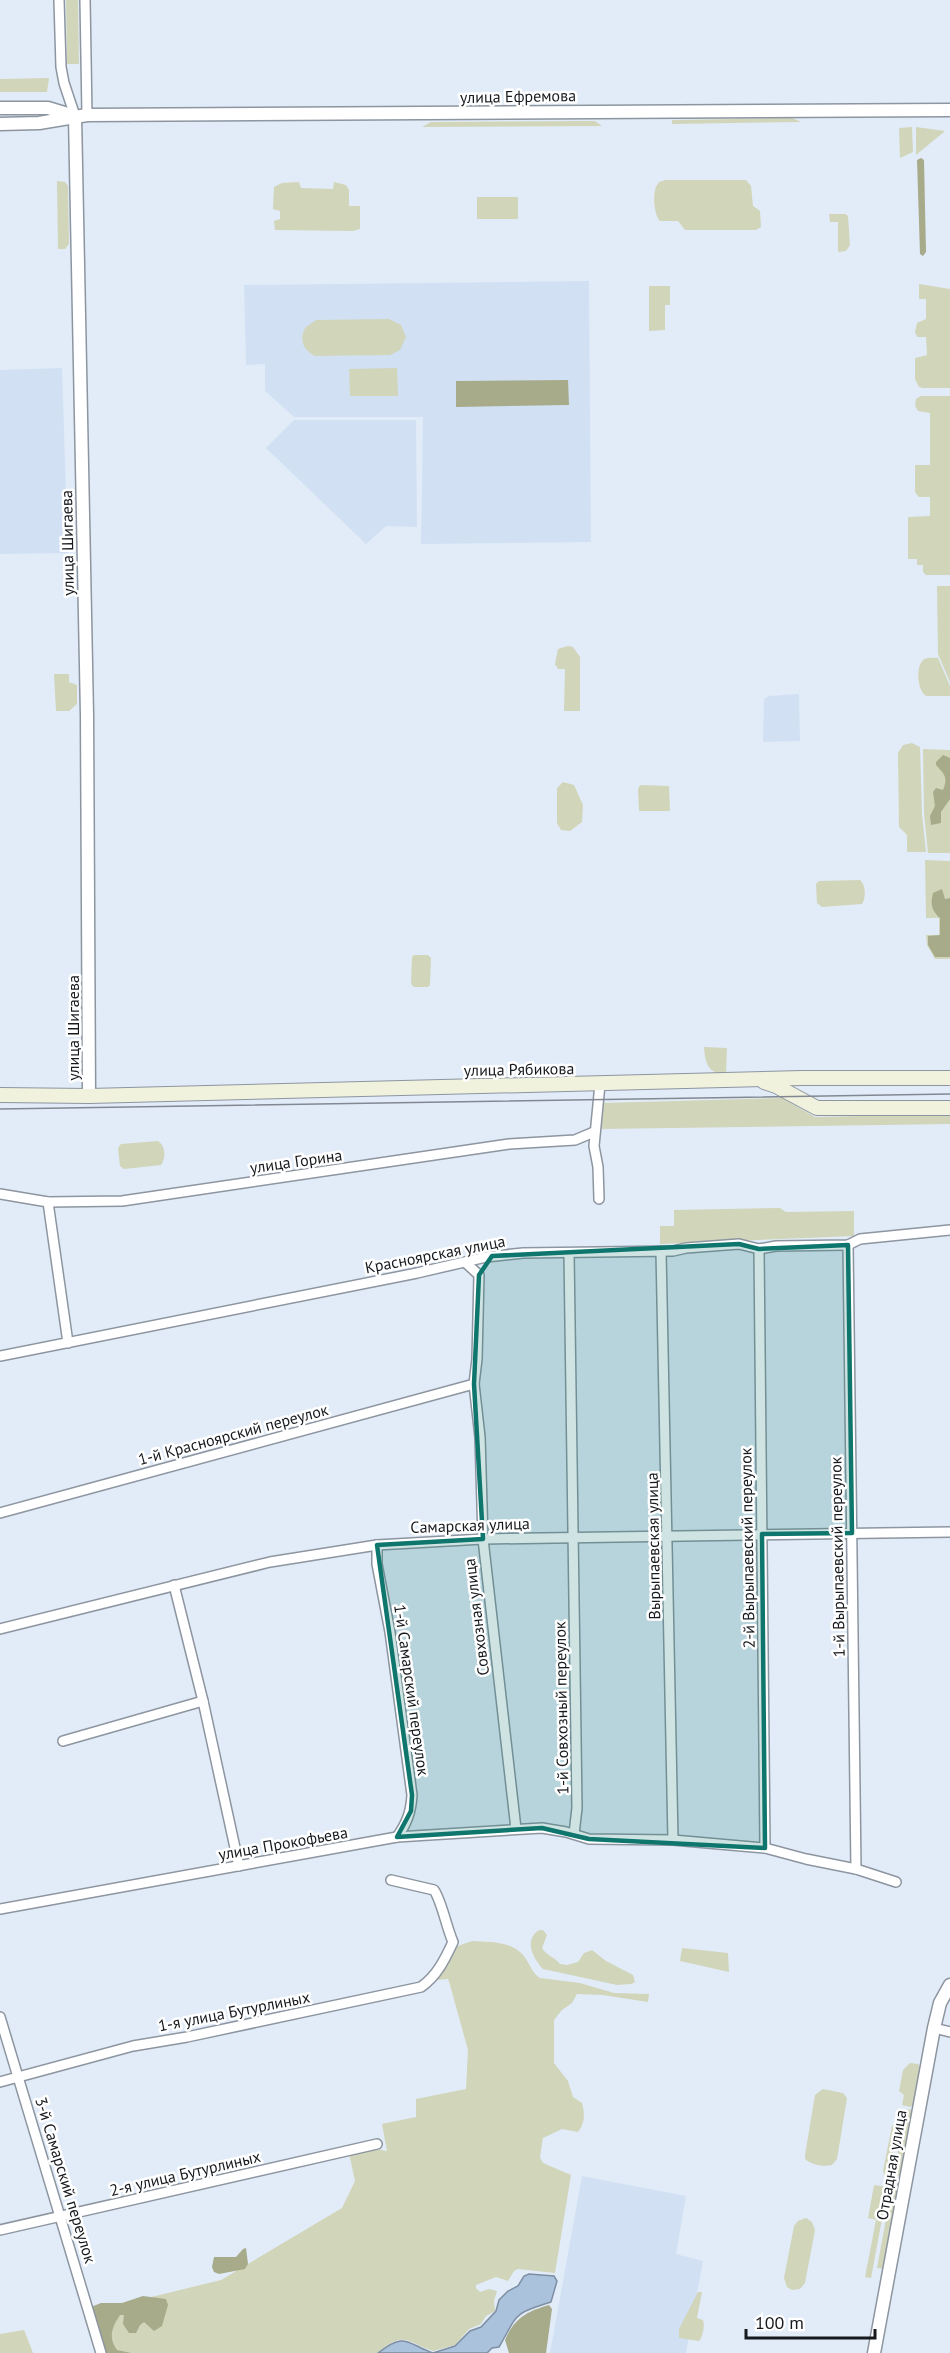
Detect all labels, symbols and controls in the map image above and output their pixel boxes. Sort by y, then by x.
street label: улица Ефремова [460,85,576,107]
street label: улица Шигаева [56,490,78,596]
street label: улица Шигаева [63,975,83,1081]
street label: улица Рябикова [464,1058,574,1080]
street label: улица Горина [249,1145,343,1177]
street label: Красноярская улица [363,1231,507,1277]
street label: 1-й Красноярский переулок [136,1399,331,1469]
street label: 2-й Вырыпаевский переулок [735,1447,759,1648]
street label: 1-й Вырыпаевский переулок [825,1456,849,1657]
street label: Вырыпаевская улица [642,1472,664,1620]
street label: Самарская улица [410,1513,530,1537]
street label: Совхозная улица [459,1557,493,1677]
street label: 1-й Самарский переулок [390,1603,434,1777]
street label: 1-й Совхозный переулок [549,1621,573,1795]
street label: улица Прокофьева [217,1822,349,1864]
street label: 1-я улица Бутурлиных [156,1986,312,2036]
street label: 3-й Самарский переулок [31,2094,101,2266]
street label: Отрадная улица [871,2108,911,2222]
street label: 2-я улица Бутурлиных [108,2146,262,2200]
scale bar [746,2302,875,2340]
text: 100 m [755,2311,804,2334]

